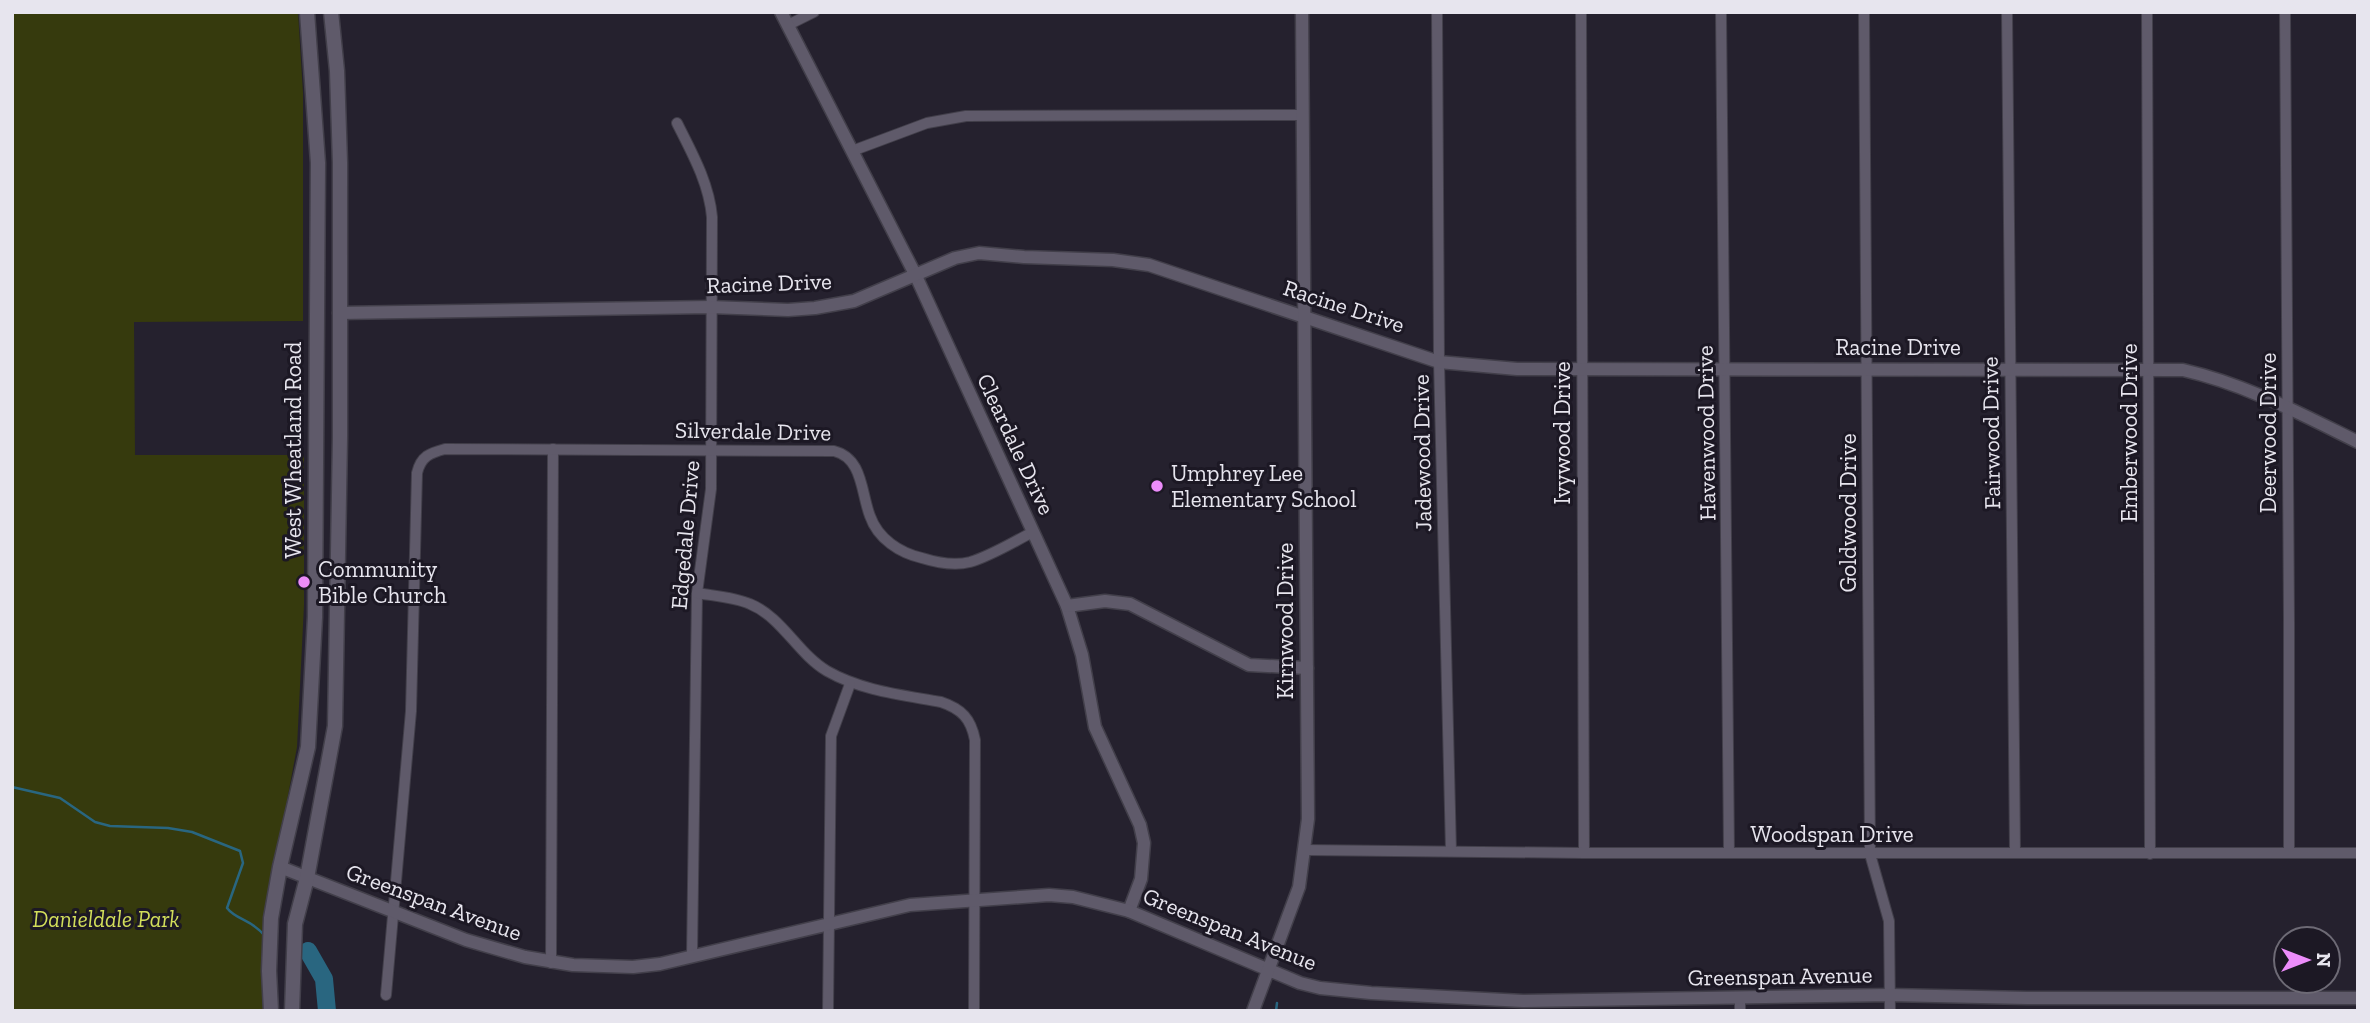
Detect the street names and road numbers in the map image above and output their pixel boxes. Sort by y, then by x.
street label: Racine Drive [706,267,832,299]
street label: Racine Drive [1280,273,1408,339]
street label: Racine Drive [1835,333,1961,361]
street label: West Wheatland Road [279,341,307,558]
street label: Emberwood Drive [2115,343,2143,523]
street label: Havenwood Drive [1690,345,1722,521]
street label: Deerwood Drive [2254,353,2282,513]
street label: Fairwood Drive [1976,356,2006,510]
street label: Ivywood Drive [1548,361,1576,505]
street label: Cleardale Drive [971,369,1061,519]
street label: Jadewood Drive [1407,374,1437,532]
street label: Silverdale Drive [675,416,831,446]
street label: Goldwood Drive [1834,433,1862,593]
street label: Edgedale Drive [665,459,705,611]
street label: Kirnwood Drive [1271,543,1299,699]
street label: Woodspan Drive [1750,820,1914,848]
street label: Greenspan Avenue [342,857,526,947]
street label: Greenspan Avenue [1139,881,1321,977]
street label: Greenspan Avenue [1687,960,1873,992]

